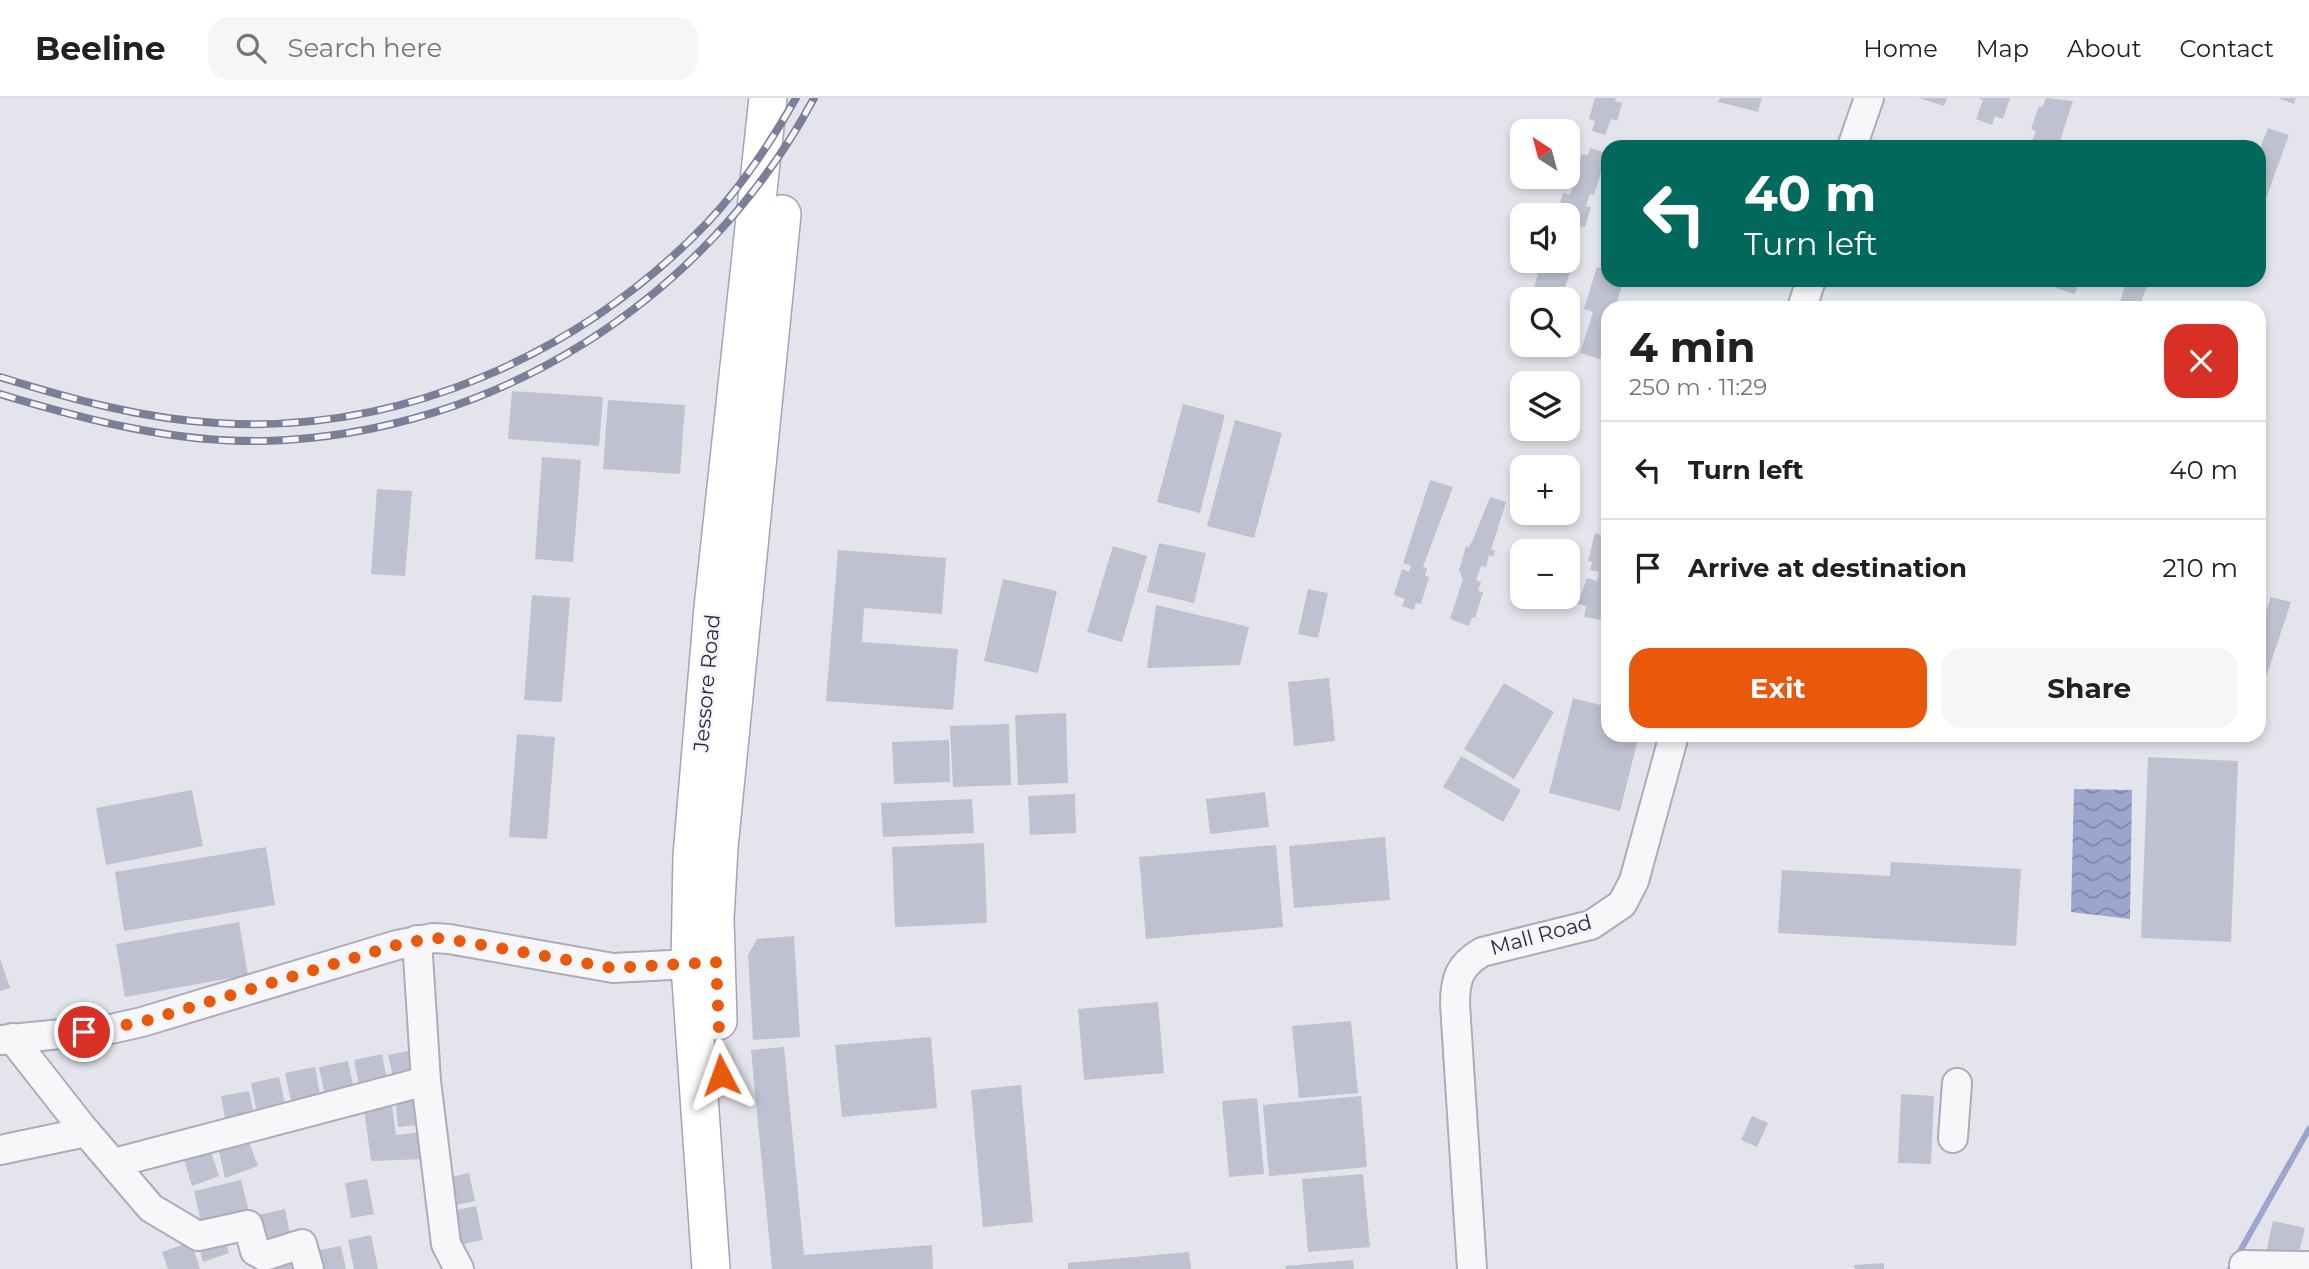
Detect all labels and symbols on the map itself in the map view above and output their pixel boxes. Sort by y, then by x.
north arrow [1510,119,1580,189]
street label: Jessore Road [688,613,725,754]
street label: Mall Road [1487,909,1594,960]
pin [54,1002,114,1062]
position arrow [684,1038,758,1112]

